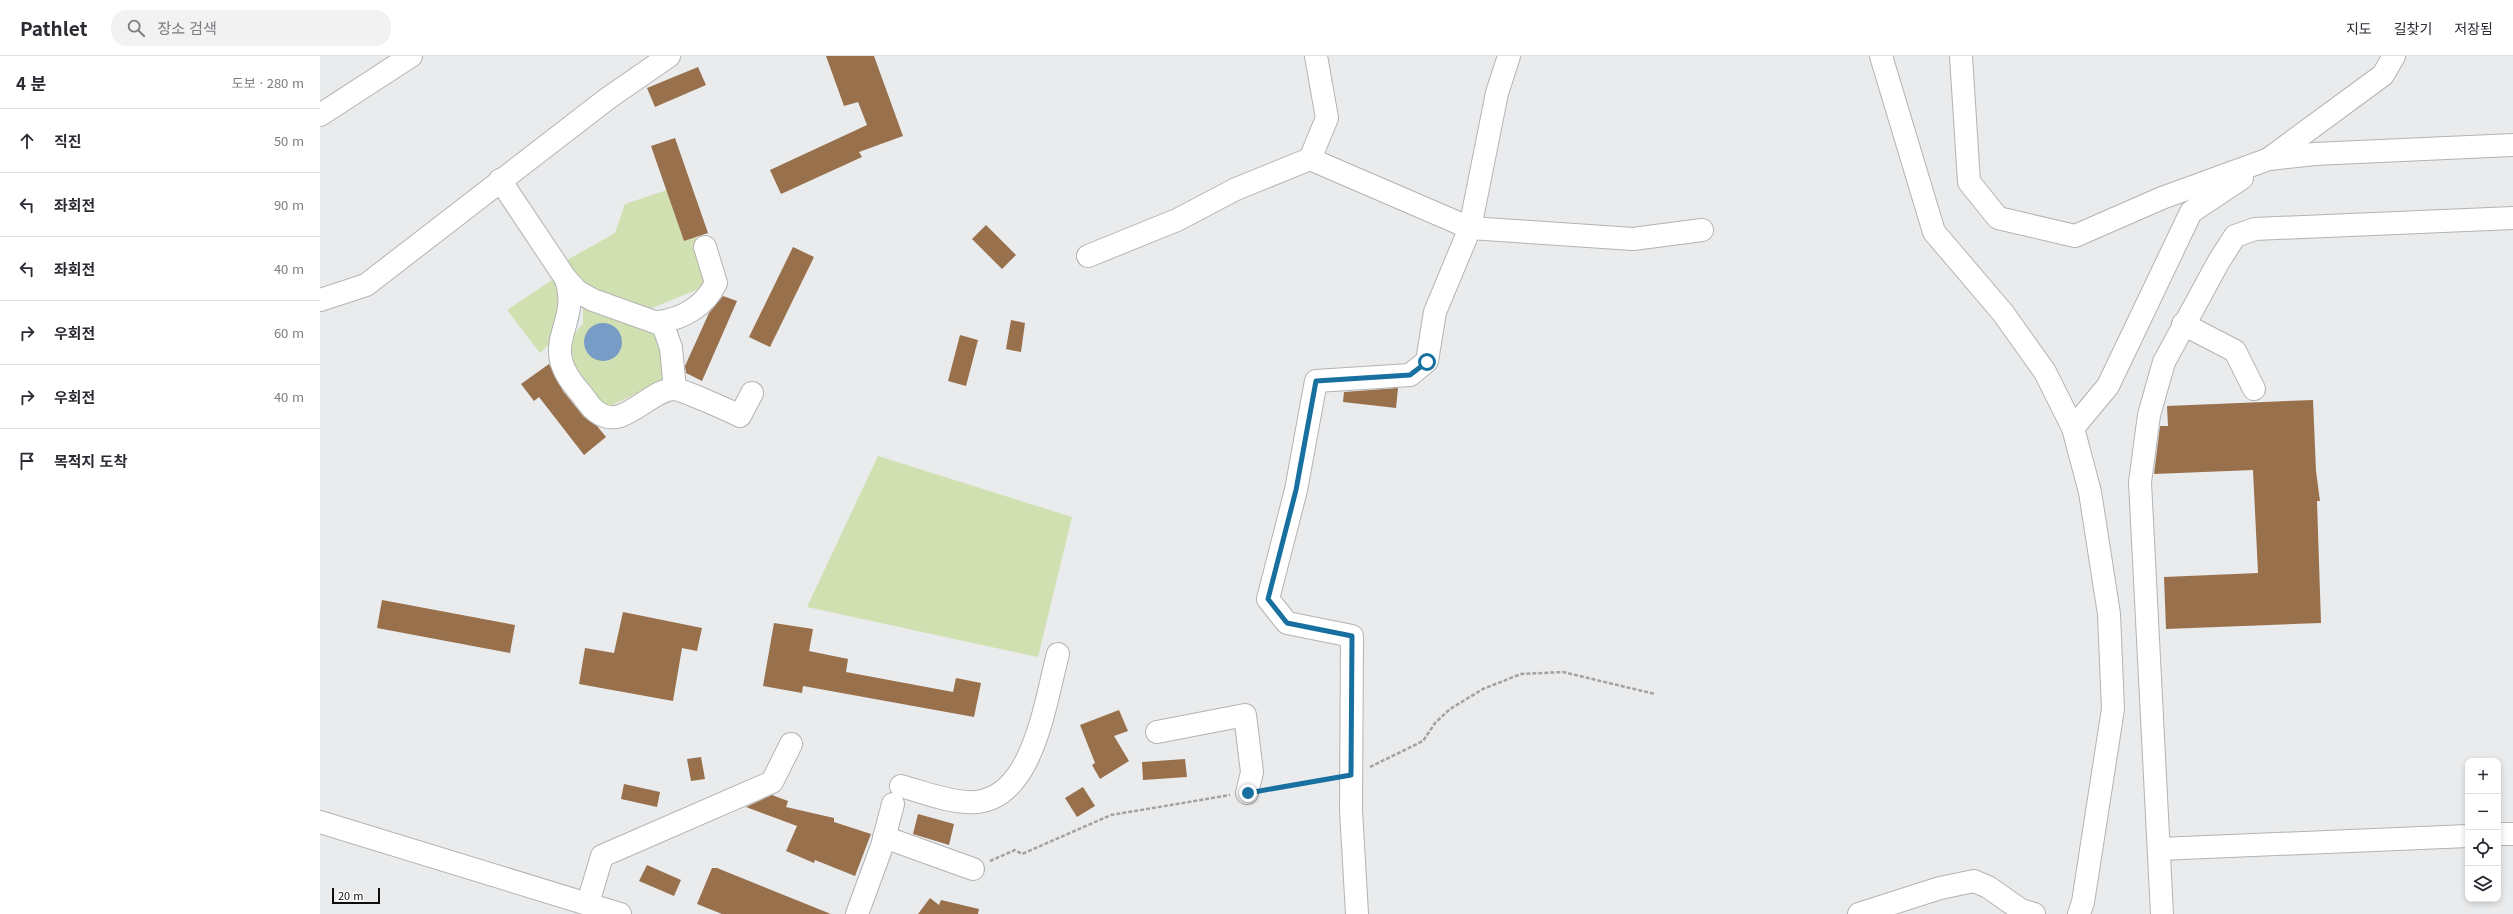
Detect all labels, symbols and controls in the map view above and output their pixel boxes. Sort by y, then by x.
search box [111,10,391,46]
text: Pathlet [20,14,87,41]
icon: search [125,17,147,39]
text: 장소 검색 [157,17,217,38]
text: 지도 [2346,18,2372,38]
text: 길찾기 [2394,18,2432,38]
text: 저장됨 [2454,18,2493,38]
text: 4 분 [16,70,46,95]
text: 도보 · 280 m [232,73,304,92]
icon: ahead [16,130,38,152]
text: 직진 [54,130,82,151]
text: 50 m [274,131,304,150]
icon: left [16,194,38,216]
text: 좌회전 [54,194,95,215]
text: 90 m [274,195,304,214]
icon: left [16,258,38,280]
text: 좌회전 [54,258,95,279]
text: 40 m [274,259,304,278]
icon: right [16,322,38,344]
text: 우회전 [54,322,95,343]
text: 60 m [274,323,304,342]
route start [1418,353,1436,371]
icon: right [16,386,38,408]
text: 우회전 [54,386,95,407]
text: 40 m [274,387,304,406]
icon: arrive [16,450,38,472]
text: 목적지 도착 [54,450,127,471]
map controls [2465,758,2501,902]
button: + [2465,758,2501,794]
route end [1239,784,1257,802]
button: − [2465,794,2501,830]
button: locate [2465,830,2501,866]
button: layers [2465,866,2501,902]
scale bar [332,886,380,905]
text: 20 m [338,887,363,903]

